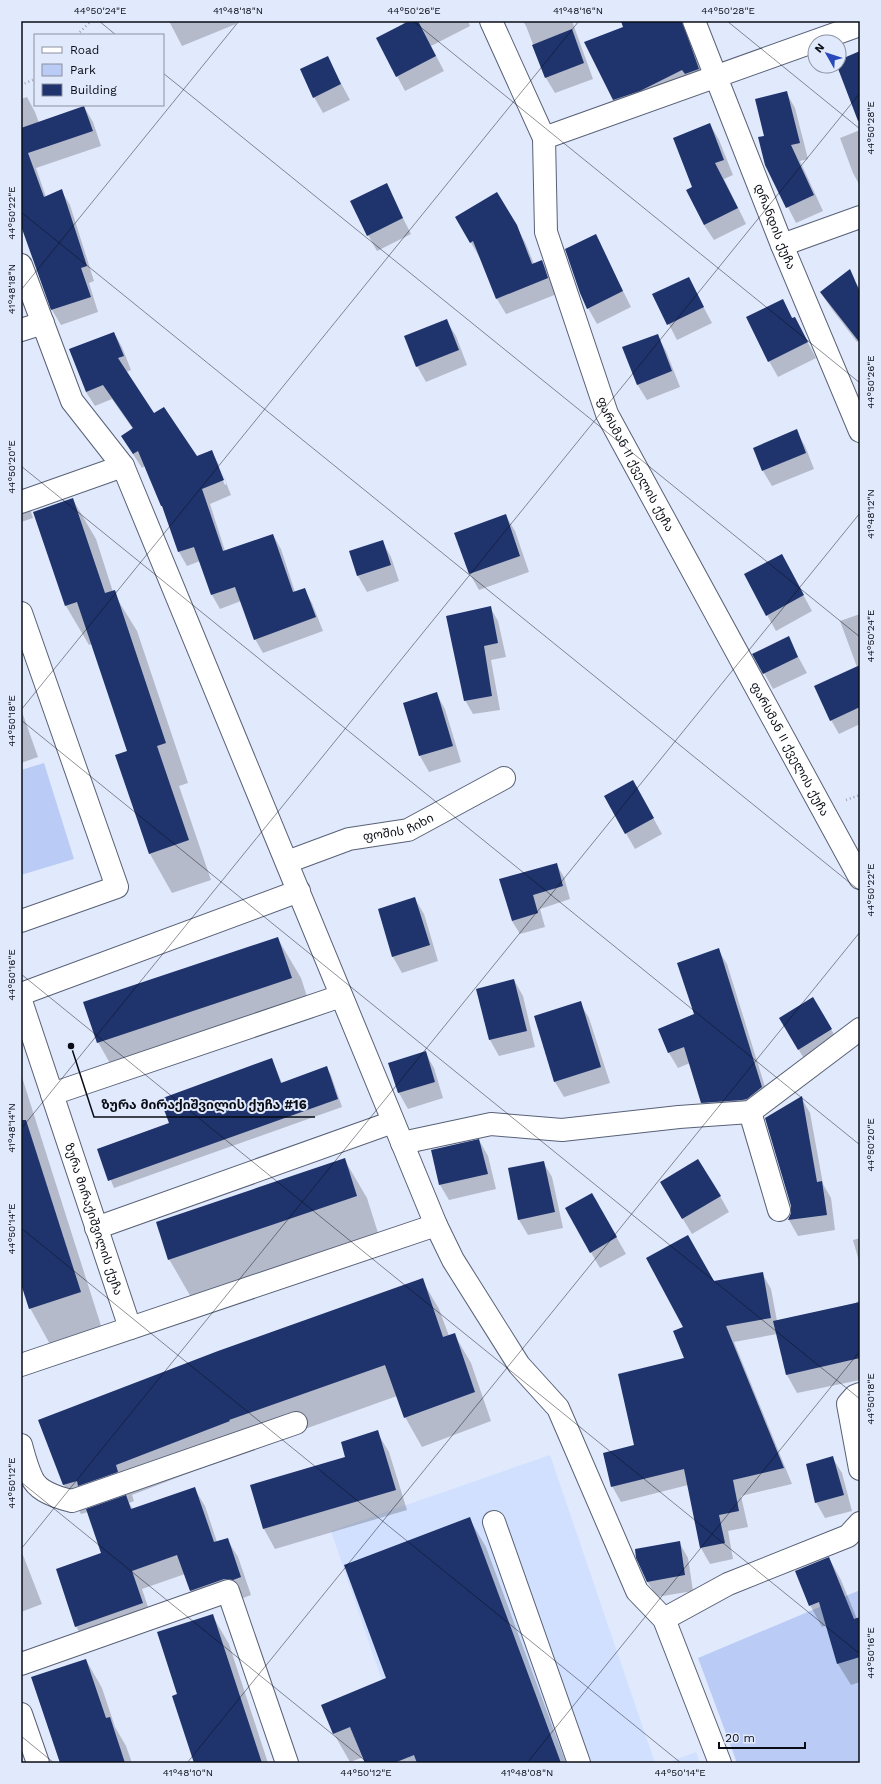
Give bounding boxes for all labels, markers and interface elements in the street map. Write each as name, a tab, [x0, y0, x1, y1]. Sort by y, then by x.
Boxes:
text: 44°50'24"E	[74, 5, 126, 16]
text: 41°48'18"N	[213, 5, 263, 16]
text: 44°50'26"E	[387, 5, 441, 16]
text: 41°48'16"N	[553, 5, 603, 16]
text: 44°50'28"E	[701, 5, 755, 16]
legend	[34, 34, 164, 106]
north arrow	[807, 34, 847, 74]
text: N	[812, 41, 827, 55]
text: Road	[70, 43, 99, 57]
text: Park	[70, 63, 96, 77]
text: Building	[70, 83, 117, 97]
text: 44°50'28"E	[865, 101, 876, 155]
street label: დრანდის ქუჩა	[751, 182, 798, 272]
text: 44°50'22"E	[6, 186, 17, 240]
text: 41°48'18"N	[6, 264, 17, 314]
text: 44°50'26"E	[865, 355, 876, 409]
street label: ფარსმან II ქველის ქუჩა	[595, 395, 677, 534]
text: 44°50'20"E	[6, 440, 17, 494]
text: 41°48'12"N	[865, 489, 876, 539]
text: 44°50'24"E	[865, 610, 876, 662]
street label: ფარსმან II ქველის ქუჩა	[748, 680, 832, 818]
text: 44°50'18"E	[6, 695, 17, 747]
street label: ფოშის ჩიხი	[362, 810, 436, 844]
text: 44°50'22"E	[865, 863, 876, 917]
text: 44°50'16"E	[6, 949, 17, 1001]
callout: ზურა მირაქიშვილის ქუჩა #16	[94, 1092, 315, 1117]
text: ზურა მირაქიშვილის ქუჩა #16	[101, 1097, 307, 1113]
text: 41°48'14"N	[6, 1103, 17, 1153]
text: 44°50'20"E	[865, 1118, 876, 1172]
street label: ზურა მირაქიშვილის ქუჩა	[62, 1142, 126, 1297]
text: 44°50'14"E	[6, 1203, 17, 1255]
text: 44°50'18"E	[865, 1373, 876, 1425]
text: 44°50'12"E	[6, 1457, 17, 1509]
text: 44°50'16"E	[865, 1627, 876, 1679]
scale bar	[719, 1724, 805, 1750]
text: 20 m	[725, 1731, 755, 1745]
text: 41°48'10"N	[163, 1767, 213, 1778]
text: 44°50'12"E	[340, 1767, 392, 1778]
text: 41°48'08"N	[501, 1767, 553, 1778]
text: 44°50'14"E	[654, 1767, 706, 1778]

